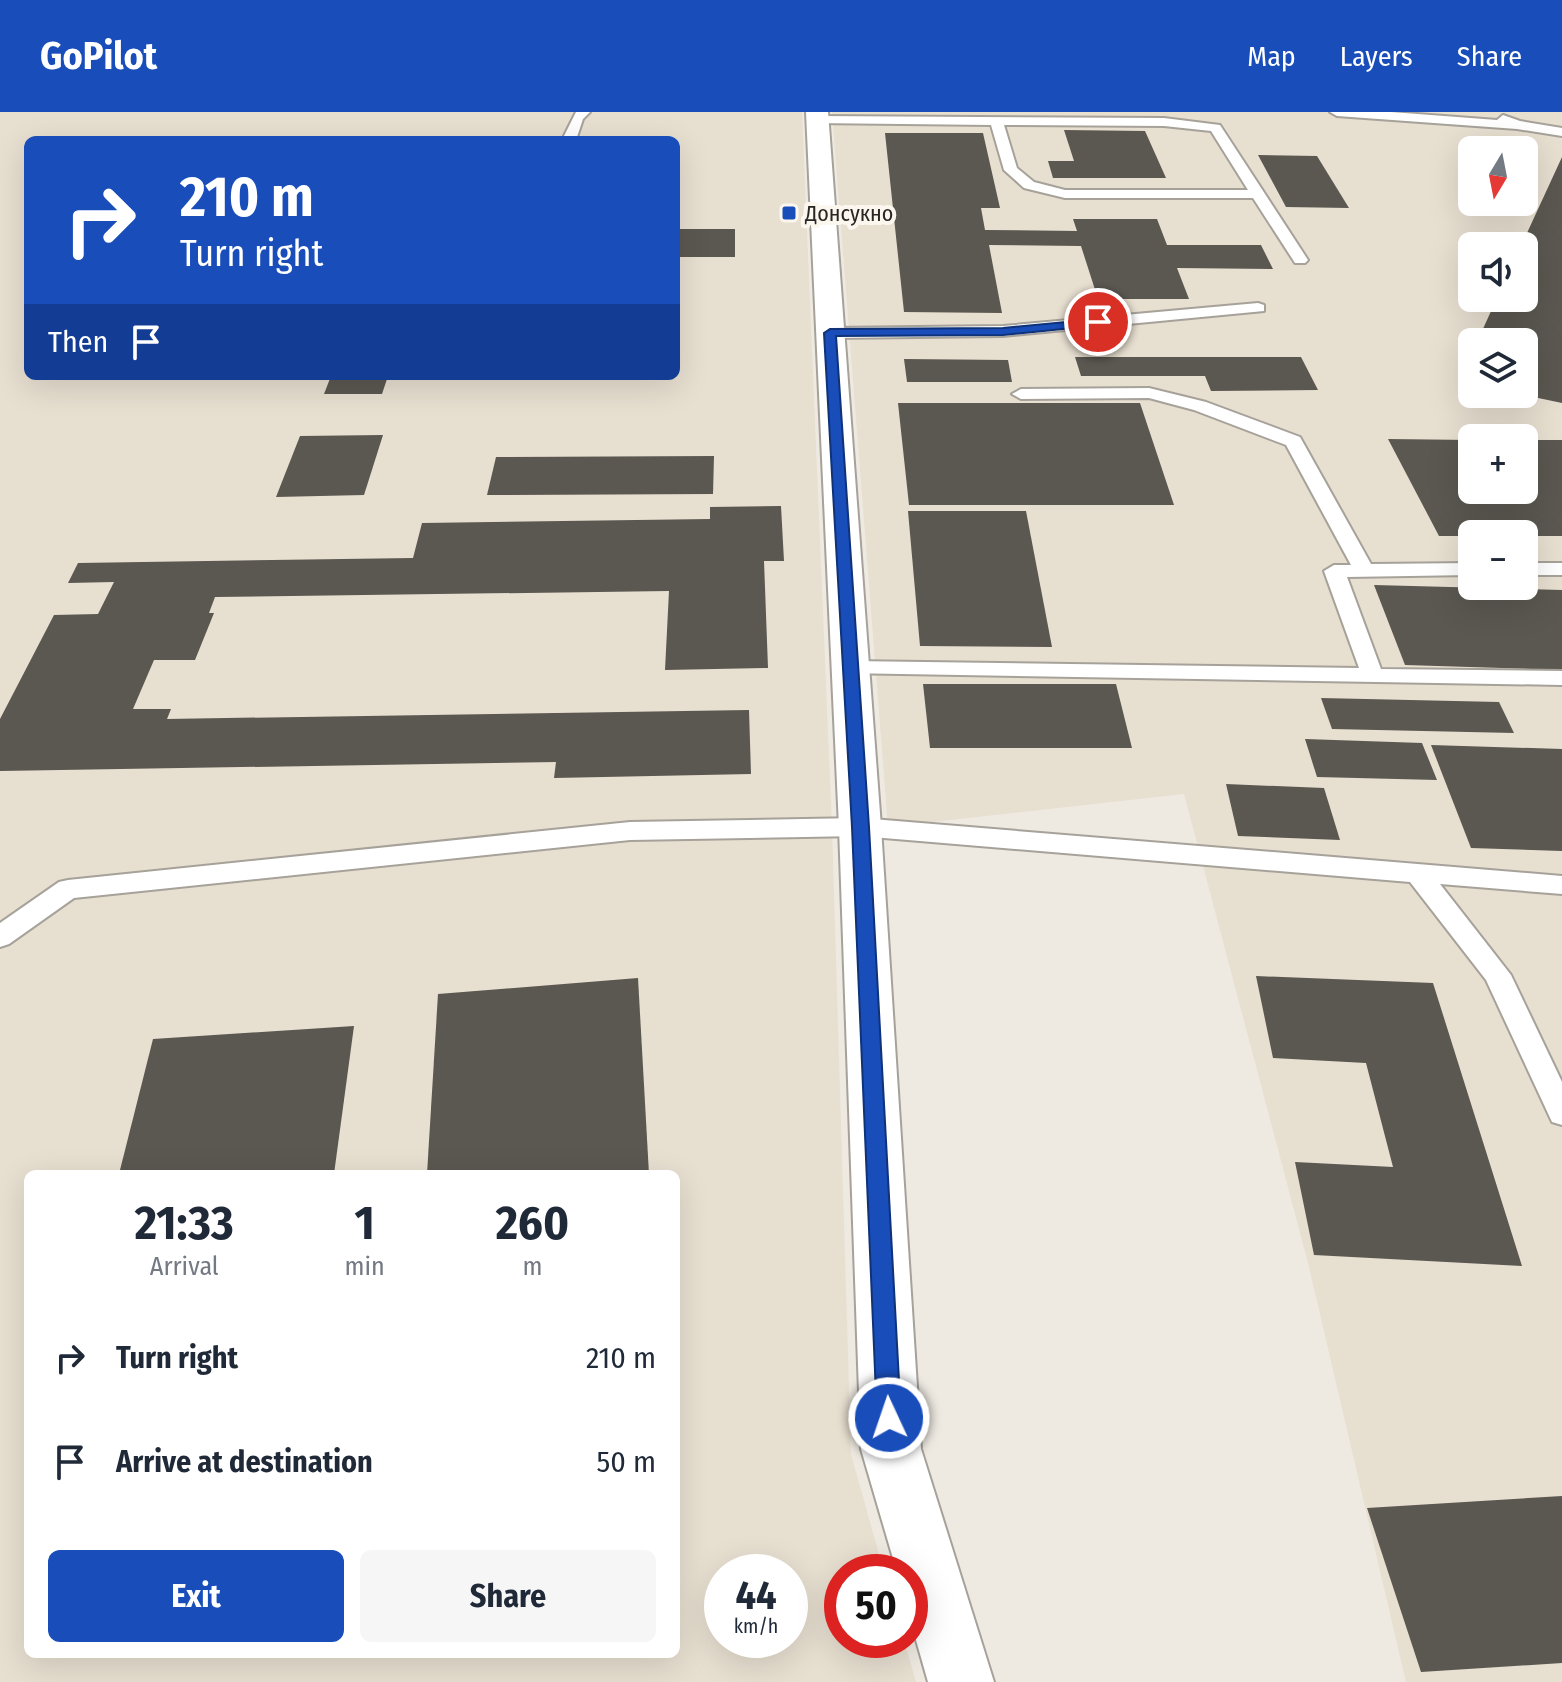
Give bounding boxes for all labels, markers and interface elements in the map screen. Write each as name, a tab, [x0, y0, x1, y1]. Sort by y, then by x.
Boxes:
text: GoPilot	[40, 33, 157, 79]
text: Map	[1247, 40, 1296, 73]
text: Layers	[1340, 40, 1413, 73]
text: Share	[1457, 40, 1522, 73]
north arrow	[1458, 136, 1538, 216]
map controls	[1458, 136, 1538, 600]
text: 210 m	[180, 164, 314, 231]
icon: right	[48, 168, 152, 272]
place label: Донсукно	[804, 200, 893, 227]
marker: Донсукно	[780, 204, 798, 222]
text: Turn right	[180, 232, 323, 276]
button: sound	[1458, 232, 1538, 312]
pin	[1064, 288, 1132, 356]
icon: arrive	[1076, 300, 1120, 344]
icon: arrive	[124, 320, 168, 364]
text: Then	[48, 324, 108, 360]
button: layers	[1458, 328, 1538, 408]
button: +	[1458, 424, 1538, 504]
button: −	[1458, 520, 1538, 600]
text: 21:33	[135, 1194, 234, 1252]
text: 1	[355, 1194, 375, 1252]
text: 260	[496, 1194, 569, 1252]
text: Arrival	[150, 1251, 219, 1282]
text: min	[345, 1251, 385, 1282]
text: m	[522, 1251, 542, 1282]
icon: right	[48, 1336, 92, 1380]
text: Turn right	[116, 1340, 238, 1376]
text: 210 m	[586, 1340, 656, 1376]
position arrow	[847, 1376, 931, 1460]
icon: arrive	[48, 1440, 92, 1484]
text: Arrive at destination	[116, 1444, 373, 1480]
text: 50 m	[596, 1444, 656, 1480]
button: Exit	[48, 1550, 344, 1642]
button: Share	[360, 1550, 656, 1642]
speed limit sign: 50	[824, 1554, 928, 1658]
text: 44	[735, 1572, 777, 1620]
text: km/h	[734, 1614, 778, 1638]

